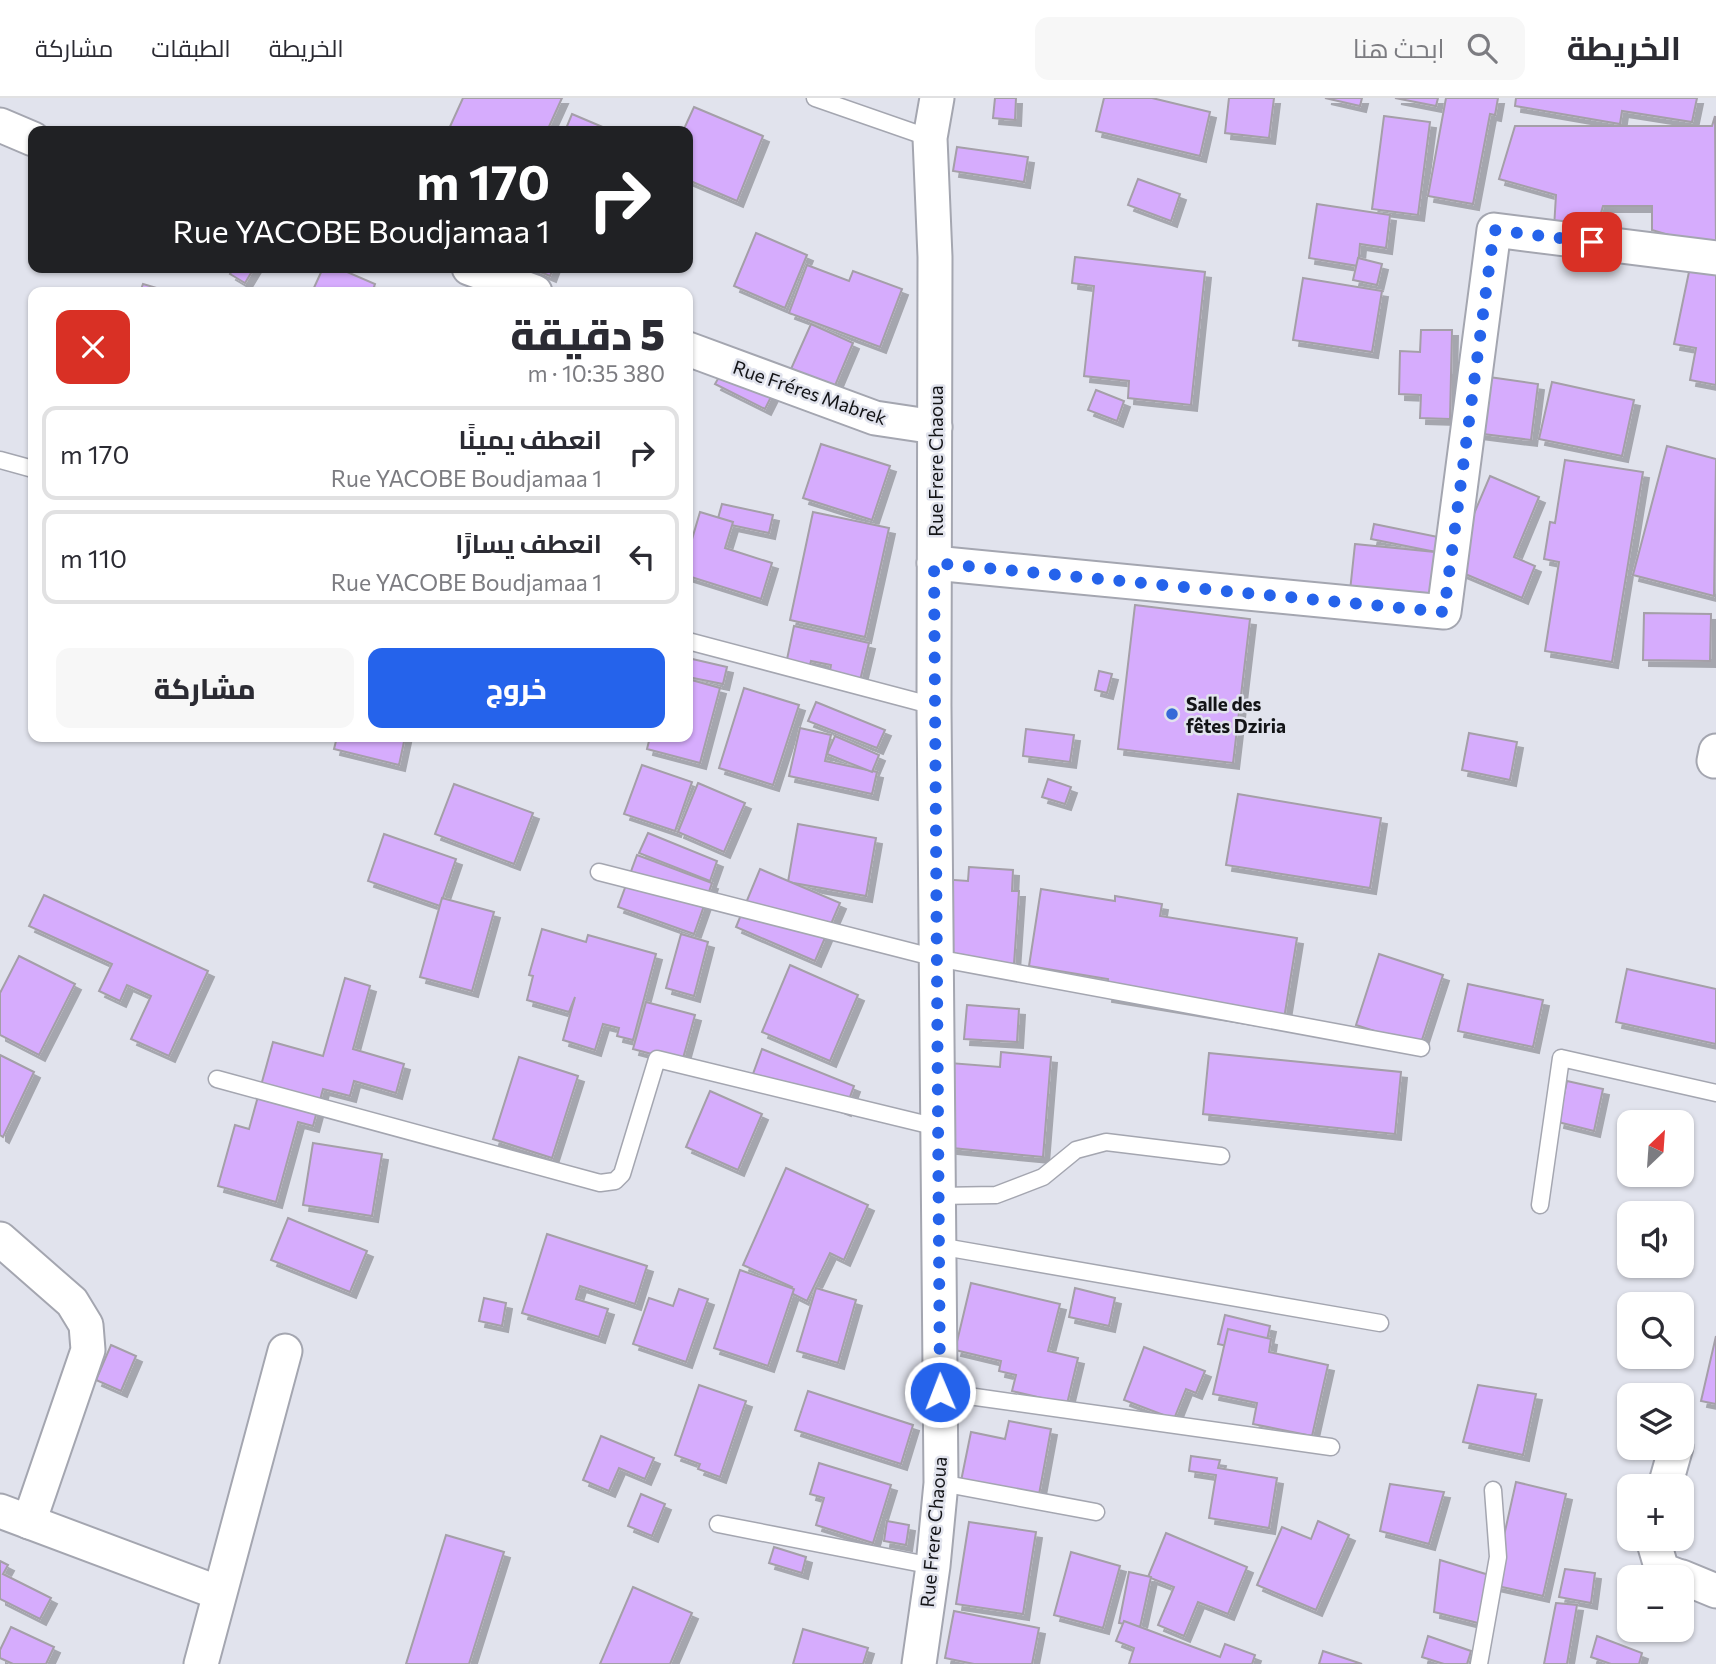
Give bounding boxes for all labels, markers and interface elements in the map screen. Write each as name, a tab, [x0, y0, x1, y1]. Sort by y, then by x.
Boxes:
search box	[1035, 17, 1525, 80]
text: الخريطة	[1567, 26, 1681, 67]
icon: search	[1463, 29, 1501, 67]
text: ابحث هنا	[1353, 32, 1445, 63]
text: مشاركة	[35, 33, 113, 62]
text: الطبقات	[151, 33, 231, 62]
text: الخريطة	[269, 33, 344, 62]
text: 170 m	[417, 150, 550, 210]
icon: right	[574, 154, 665, 245]
text: 1 Rue YACOBE Boudjamaa	[173, 210, 550, 250]
pin	[1562, 212, 1622, 272]
icon: arrive	[1573, 223, 1611, 261]
text: 5 دقيقة	[510, 307, 665, 359]
button: close	[56, 310, 130, 384]
street label: Rue Fréres Mabrek	[730, 355, 890, 429]
text: 380 m · 10:35	[528, 359, 665, 387]
street label: Rue Frere Chaoua	[924, 385, 947, 537]
text: انعطف يمينًا	[458, 423, 602, 454]
icon: right	[623, 434, 661, 472]
text: 170 m	[60, 438, 129, 469]
text: 1 Rue YACOBE Boudjamaa	[331, 464, 602, 492]
text: انعطف يسارًا	[455, 527, 602, 558]
icon: left	[623, 538, 661, 576]
text: 110 m	[60, 542, 127, 573]
text: 1 Rue YACOBE Boudjamaa	[331, 568, 602, 596]
button: مشاركة	[56, 648, 354, 728]
button: خروج	[368, 648, 665, 728]
place label: Salle des fêtes Dziria	[1186, 692, 1286, 737]
marker: Salle des fêtes Dziria	[1164, 706, 1180, 722]
north arrow	[1617, 1110, 1694, 1186]
map controls	[1617, 1110, 1694, 1642]
button: sound	[1617, 1201, 1694, 1278]
button: search	[1617, 1292, 1694, 1369]
position arrow	[903, 1355, 977, 1429]
button: layers	[1617, 1383, 1694, 1460]
street label: Rue Frere Chaoua	[915, 1456, 951, 1608]
button: +	[1617, 1474, 1694, 1551]
button: −	[1617, 1565, 1694, 1642]

